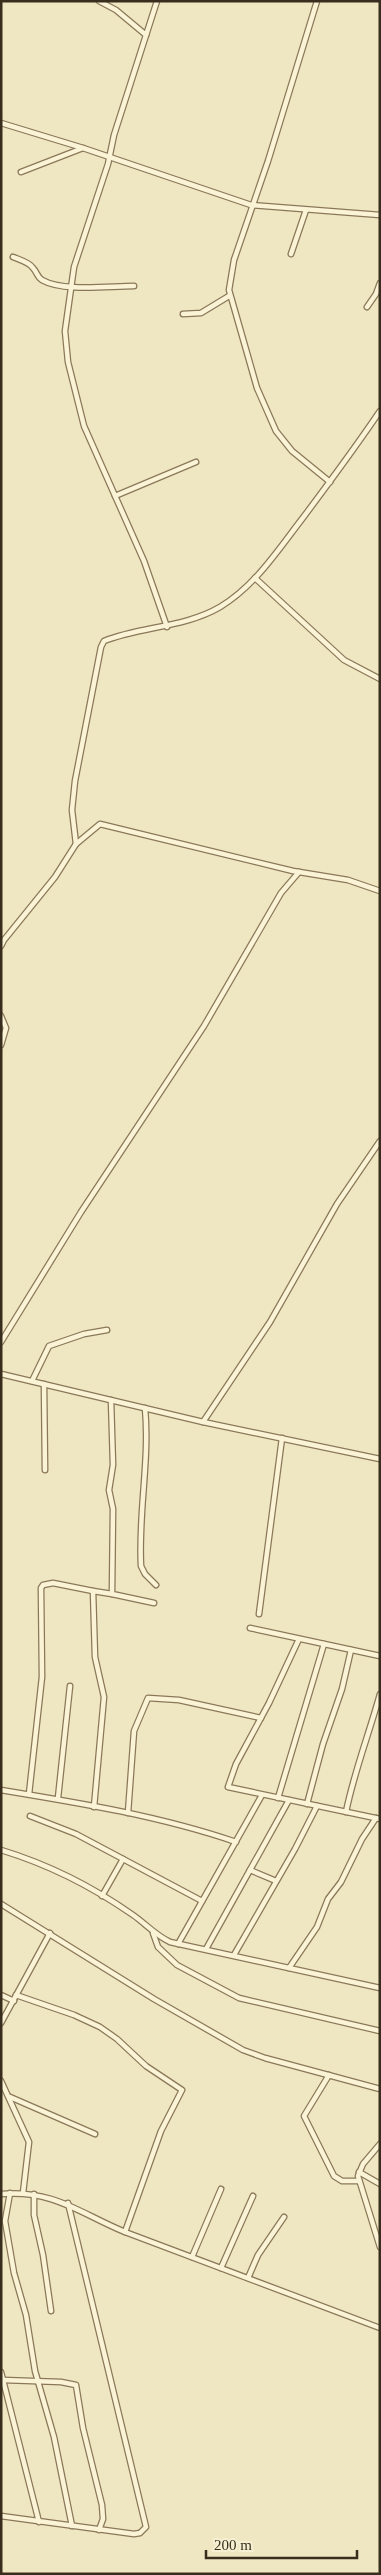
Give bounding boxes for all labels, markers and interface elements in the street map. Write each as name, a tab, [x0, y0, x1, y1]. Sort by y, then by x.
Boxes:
scale bar	[206, 2528, 357, 2560]
text: 200 m	[214, 2537, 252, 2553]

